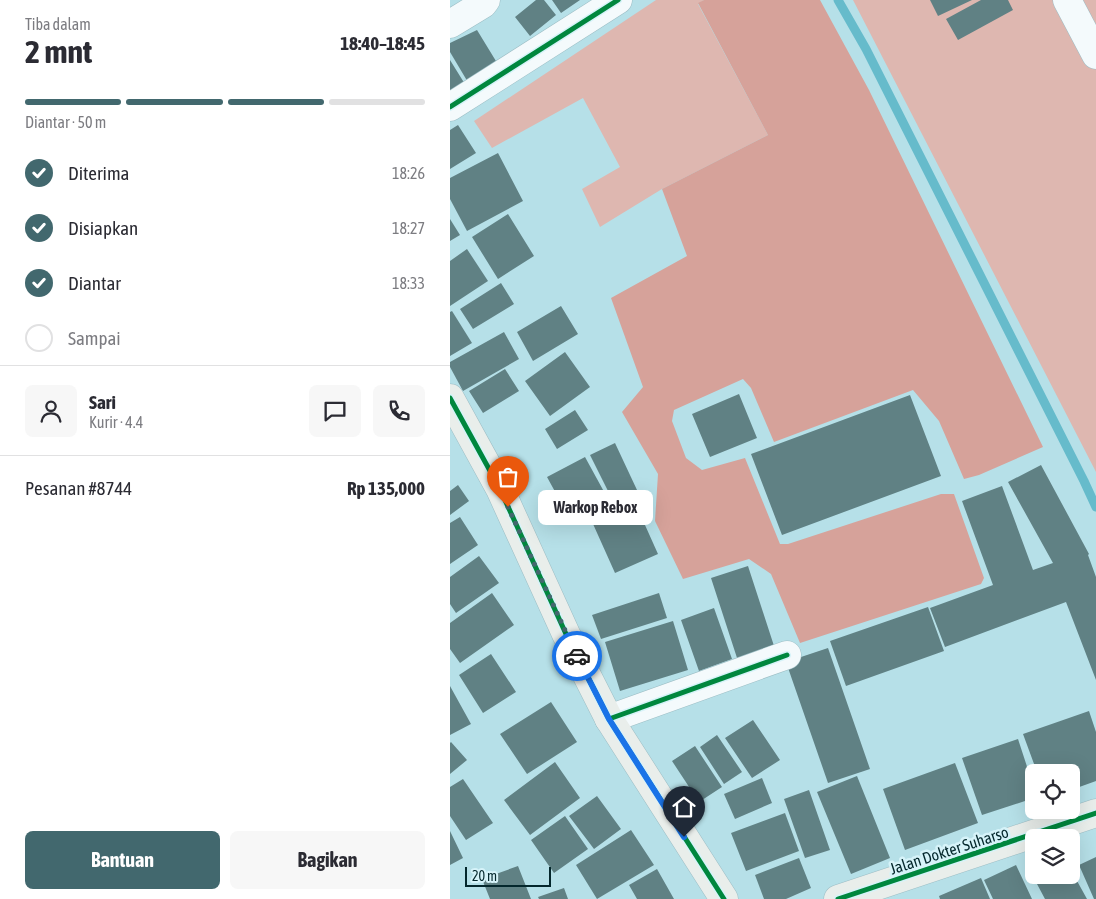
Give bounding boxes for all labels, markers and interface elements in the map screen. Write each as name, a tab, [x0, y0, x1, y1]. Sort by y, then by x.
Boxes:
text: Tiba dalam	[25, 15, 91, 33]
text: 18:40–18:45	[340, 32, 425, 54]
text: 2 mnt	[25, 33, 92, 70]
text: Diantar · 50 m	[25, 113, 106, 131]
icon: check	[25, 159, 53, 187]
text: Diterima	[68, 162, 129, 184]
text: 18:26	[392, 164, 425, 182]
icon: check	[25, 214, 53, 242]
text: Disiapkan	[68, 217, 138, 239]
text: 18:27	[392, 219, 425, 237]
icon: check	[25, 269, 53, 297]
text: Diantar	[68, 272, 121, 294]
text: 18:33	[392, 274, 425, 292]
text: Sampai	[68, 327, 121, 349]
button: person	[25, 385, 77, 437]
button: chat	[309, 385, 361, 437]
button: phone	[373, 385, 425, 437]
text: Sari	[89, 391, 116, 413]
text: Kurir · 4.4	[89, 413, 143, 431]
pin	[487, 456, 529, 507]
icon: bag	[494, 463, 522, 491]
text: Pesanan #8744	[25, 477, 132, 499]
text: Rp 135,000	[347, 477, 425, 499]
callout: Warkop Rebox	[538, 490, 653, 524]
text: Warkop Rebox	[554, 498, 637, 516]
courier	[552, 631, 602, 681]
icon: car	[563, 642, 591, 670]
map controls	[1025, 764, 1080, 884]
button: locate	[1025, 764, 1080, 819]
pin	[663, 786, 705, 837]
icon: home	[670, 793, 698, 821]
street label: Jalan Dokter Suharso	[887, 822, 1011, 878]
button: layers	[1025, 829, 1080, 884]
button: Bantuan	[25, 831, 220, 889]
button: Bagikan	[230, 831, 425, 889]
scale bar	[465, 864, 551, 887]
text: 20 m	[472, 868, 497, 884]

